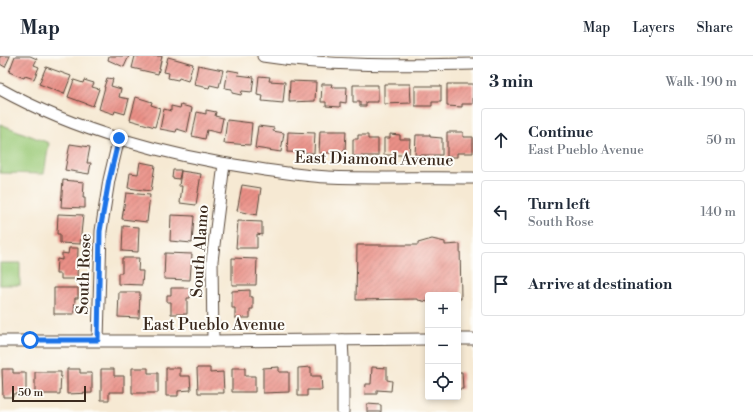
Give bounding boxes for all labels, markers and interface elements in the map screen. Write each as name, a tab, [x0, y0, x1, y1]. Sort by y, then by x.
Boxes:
text: Map	[20, 16, 60, 40]
text: Map	[583, 19, 610, 37]
text: Layers	[632, 19, 675, 37]
text: Share	[697, 19, 733, 37]
text: 3 min	[489, 71, 533, 93]
text: Walk · 190 m	[666, 74, 737, 90]
text: Continue	[528, 123, 593, 142]
route end	[110, 129, 128, 147]
icon: ahead	[490, 129, 512, 151]
text: 50 m	[706, 132, 736, 148]
text: East Pueblo Avenue	[528, 142, 644, 158]
street label: East Diamond Avenue	[294, 148, 454, 170]
text: Turn left	[528, 195, 590, 214]
icon: left	[490, 201, 512, 223]
street label: South Alamo	[187, 204, 213, 298]
text: 140 m	[700, 204, 736, 220]
text: South Rose	[528, 214, 594, 230]
street label: South Rose	[73, 233, 95, 315]
icon: arrive	[490, 273, 512, 295]
text: Arrive at destination	[528, 275, 672, 294]
map controls	[425, 292, 461, 400]
button: +	[425, 292, 461, 328]
street label: East Pueblo Avenue	[143, 315, 285, 335]
button: −	[425, 328, 461, 364]
route start	[21, 331, 39, 349]
button: locate	[425, 364, 461, 400]
scale bar	[12, 384, 86, 403]
text: 50 m	[18, 386, 43, 400]

